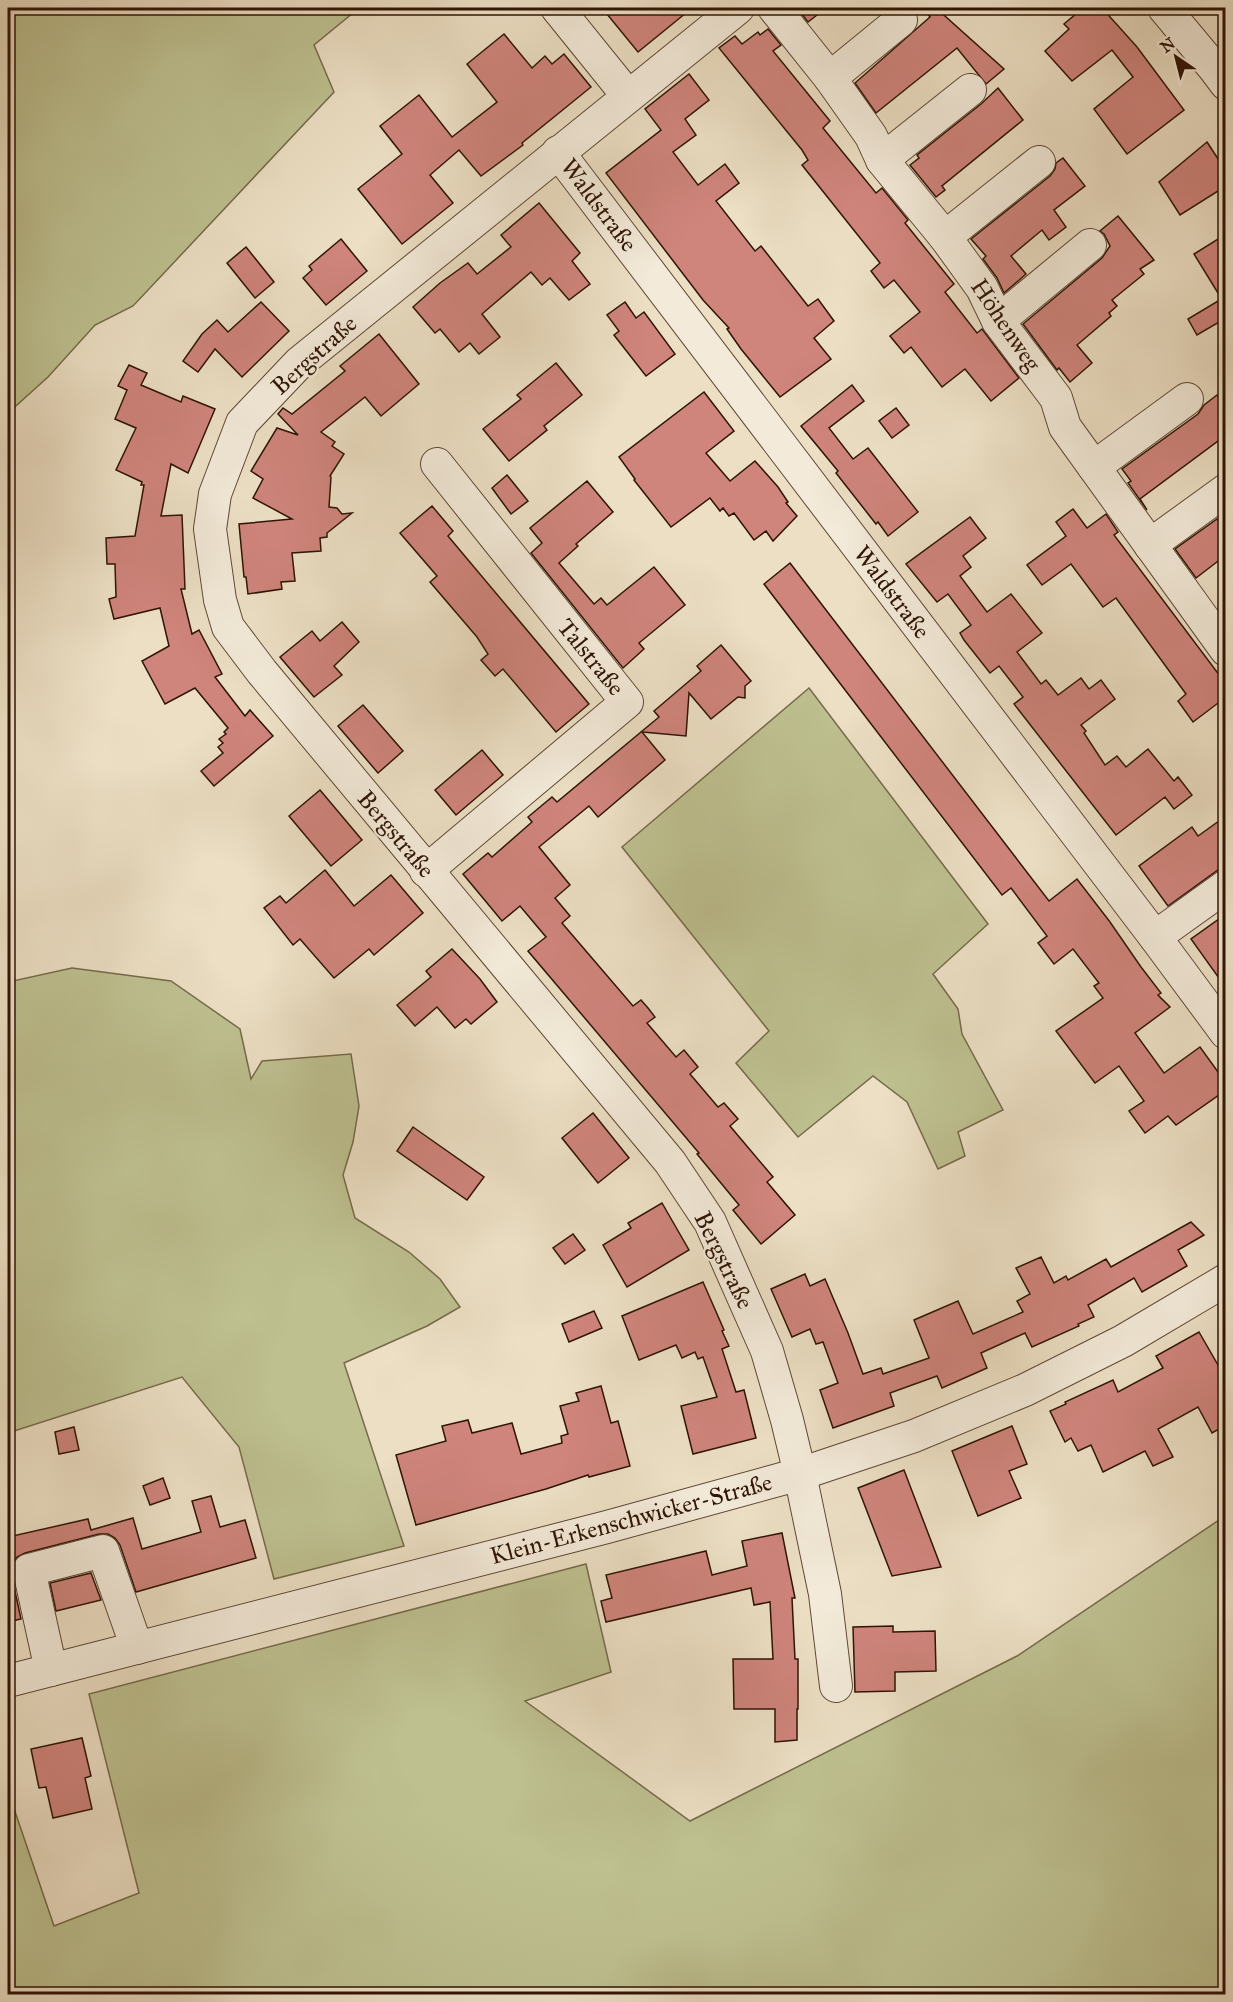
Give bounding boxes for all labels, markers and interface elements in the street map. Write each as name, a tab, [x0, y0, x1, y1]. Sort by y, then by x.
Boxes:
north arrow	[1146, 27, 1206, 87]
text: N	[1157, 33, 1179, 57]
street label: Waldstraße	[554, 152, 644, 258]
street label: Höhenweg	[964, 273, 1048, 378]
street label: Bergstraße	[265, 309, 363, 401]
street label: Waldstraße	[847, 539, 937, 645]
street label: Talstraße	[551, 612, 631, 702]
street label: Bergstraße	[351, 784, 441, 884]
street label: Bergstraße	[688, 1206, 760, 1314]
street label: Klein-Erkenschwicker-Straße	[487, 1467, 775, 1571]

